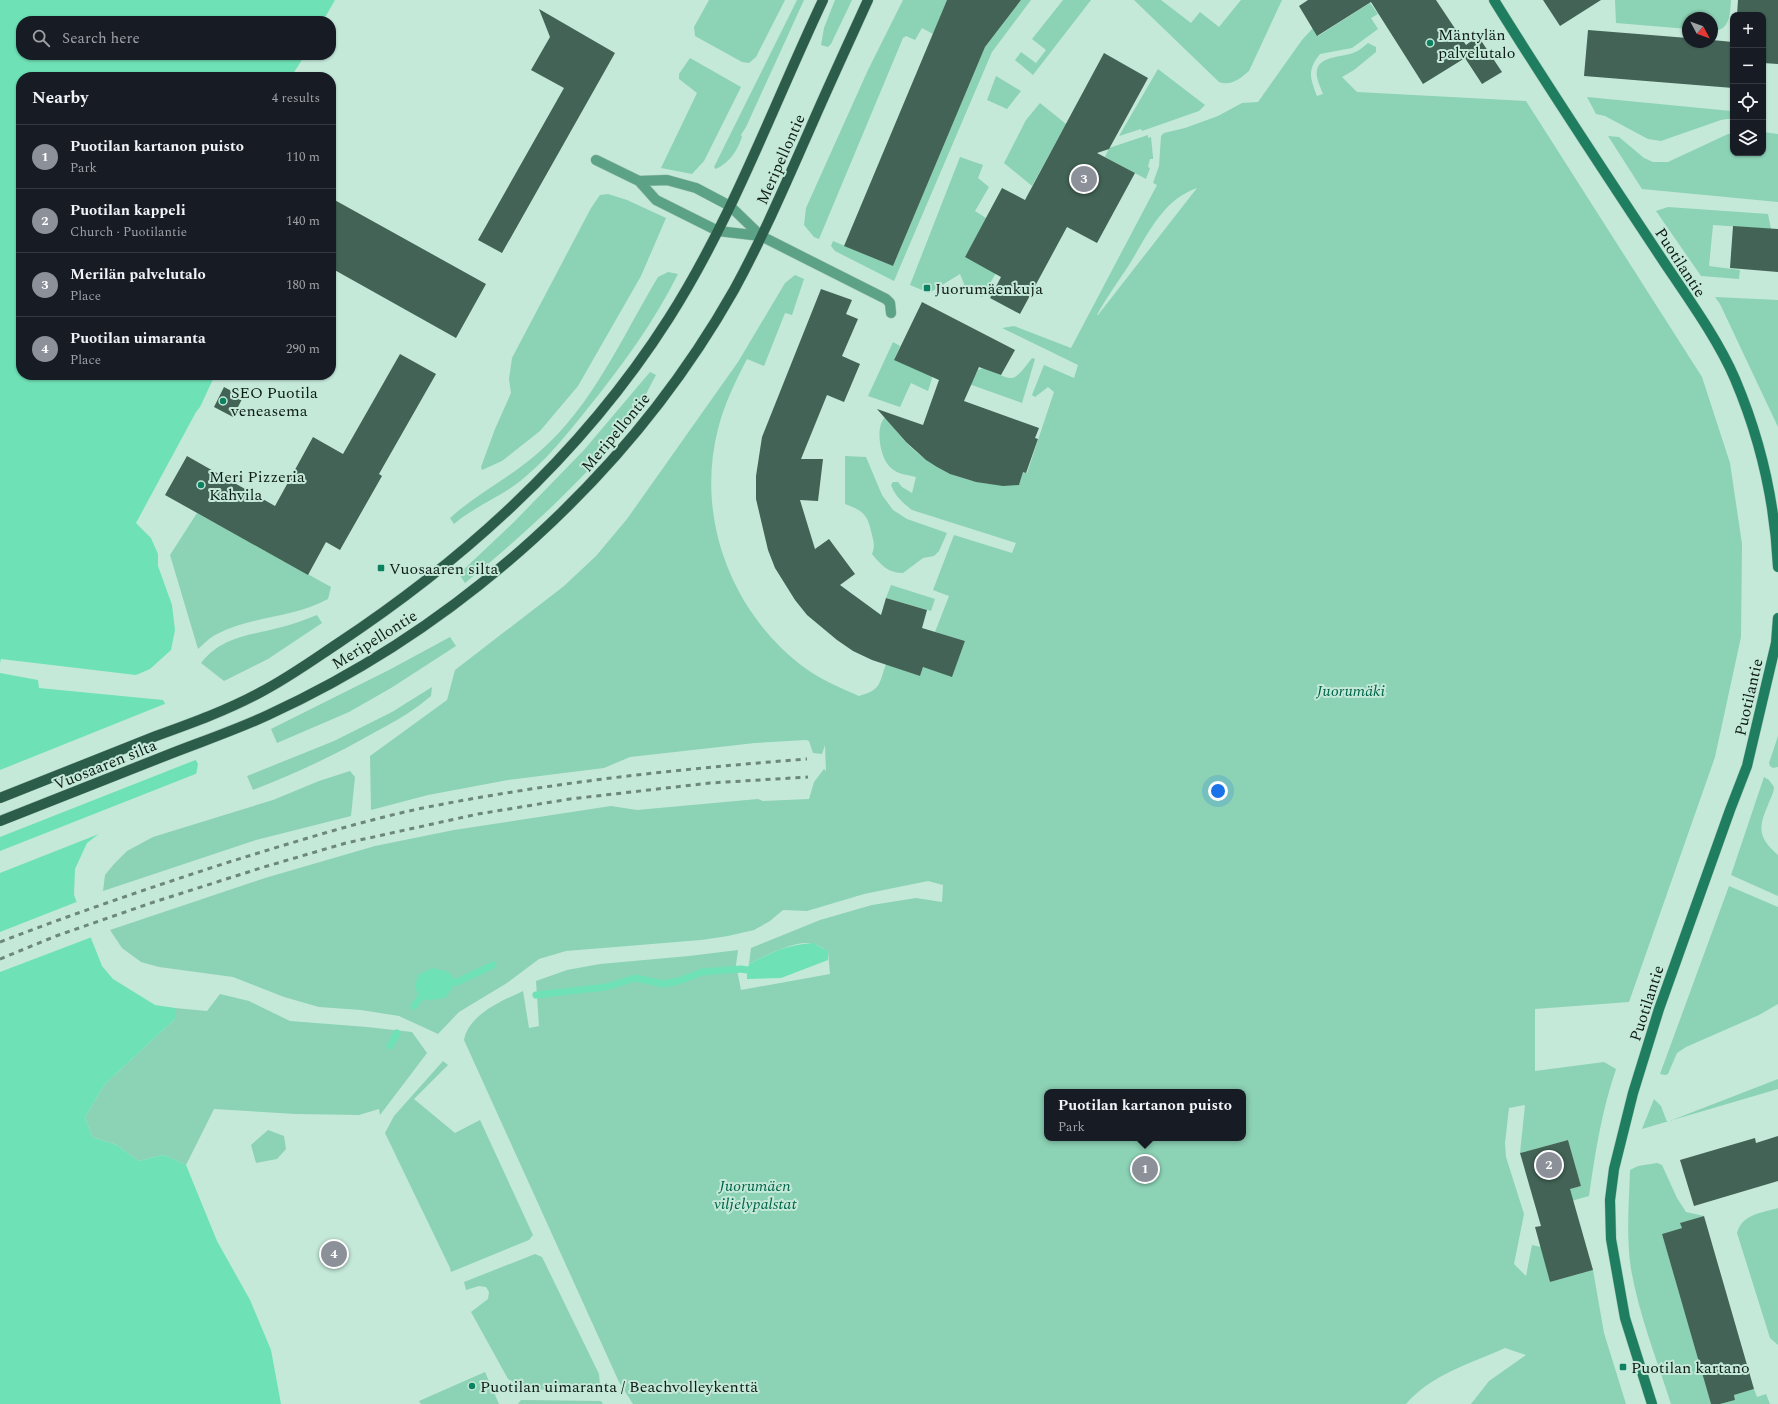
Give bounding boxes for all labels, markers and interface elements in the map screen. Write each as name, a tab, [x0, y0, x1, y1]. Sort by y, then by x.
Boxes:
north arrow	[1682, 12, 1718, 48]
map controls	[1730, 12, 1766, 156]
button: +	[1730, 12, 1766, 48]
search box	[16, 16, 336, 60]
place label: Mäntylän palvelutalo	[1438, 23, 1515, 65]
icon: search	[30, 27, 52, 49]
text: Search here	[62, 27, 140, 50]
marker: Mäntylän palvelutalo	[1425, 38, 1435, 48]
button: −	[1730, 48, 1766, 84]
button: locate	[1730, 84, 1766, 120]
text: Nearby	[32, 85, 88, 111]
text: 4 results	[272, 88, 320, 108]
street label: Meripellontie	[750, 110, 812, 209]
button: layers	[1730, 120, 1766, 156]
text: Puotilan kartanon puisto	[70, 135, 244, 158]
text: 1	[41, 147, 49, 167]
text: 110 m	[286, 147, 320, 167]
text: Park	[70, 158, 97, 178]
pin: 3	[1071, 164, 1097, 194]
text: Puotilan kappeli	[70, 199, 186, 222]
text: 2	[41, 211, 49, 231]
text: 140 m	[286, 211, 320, 231]
text: Church · Puotilantie	[70, 222, 187, 242]
street label: Puotilantie	[1649, 223, 1712, 302]
text: Merilän palvelutalo	[70, 263, 206, 286]
text: 3	[41, 275, 49, 295]
text: 180 m	[286, 275, 320, 295]
place label: Juorumäenkuja	[935, 277, 1043, 301]
marker: Juorumäenkuja	[922, 283, 932, 293]
text: Place	[70, 286, 101, 306]
text: Puotilan uimaranta	[70, 327, 206, 350]
text: 4	[41, 339, 49, 359]
text: 290 m	[286, 339, 320, 359]
text: Place	[70, 350, 101, 370]
place label: SEO Puotila veneasema	[230, 381, 318, 423]
street label: Meripellontie	[575, 388, 656, 478]
marker: SEO Puotila veneasema	[218, 396, 228, 406]
place label: Meri Pizzeria Kahvila	[209, 465, 305, 507]
marker: Meri Pizzeria Kahvila	[196, 480, 206, 490]
place label: Vuosaaren silta	[389, 557, 498, 581]
marker: Vuosaaren silta	[376, 563, 386, 573]
street label: Meripellontie	[327, 604, 422, 676]
street label: Puotilantie	[1728, 656, 1770, 738]
park label: Juorumäki	[1316, 679, 1386, 703]
street label: Vuosaaren silta	[50, 733, 161, 797]
your location	[1208, 781, 1228, 801]
street label: Puotilantie	[1623, 962, 1671, 1044]
popup	[1044, 1089, 1246, 1141]
text: Puotilan kartanon puisto	[1058, 1094, 1232, 1117]
text: Park	[1058, 1117, 1085, 1137]
pin: 2	[1536, 1150, 1562, 1180]
pin: 1	[1132, 1154, 1158, 1184]
park label: Juorumäen viljelypalstat	[714, 1174, 797, 1216]
pin: 4	[321, 1239, 347, 1269]
place label: Puotilan kartano	[1631, 1356, 1750, 1380]
marker: Puotilan kartano	[1618, 1362, 1628, 1372]
place label: Puotilan uimaranta / Beachvolleykenttä	[480, 1375, 758, 1399]
marker: Puotilan uimaranta / Beachvolleykenttä	[467, 1381, 477, 1391]

